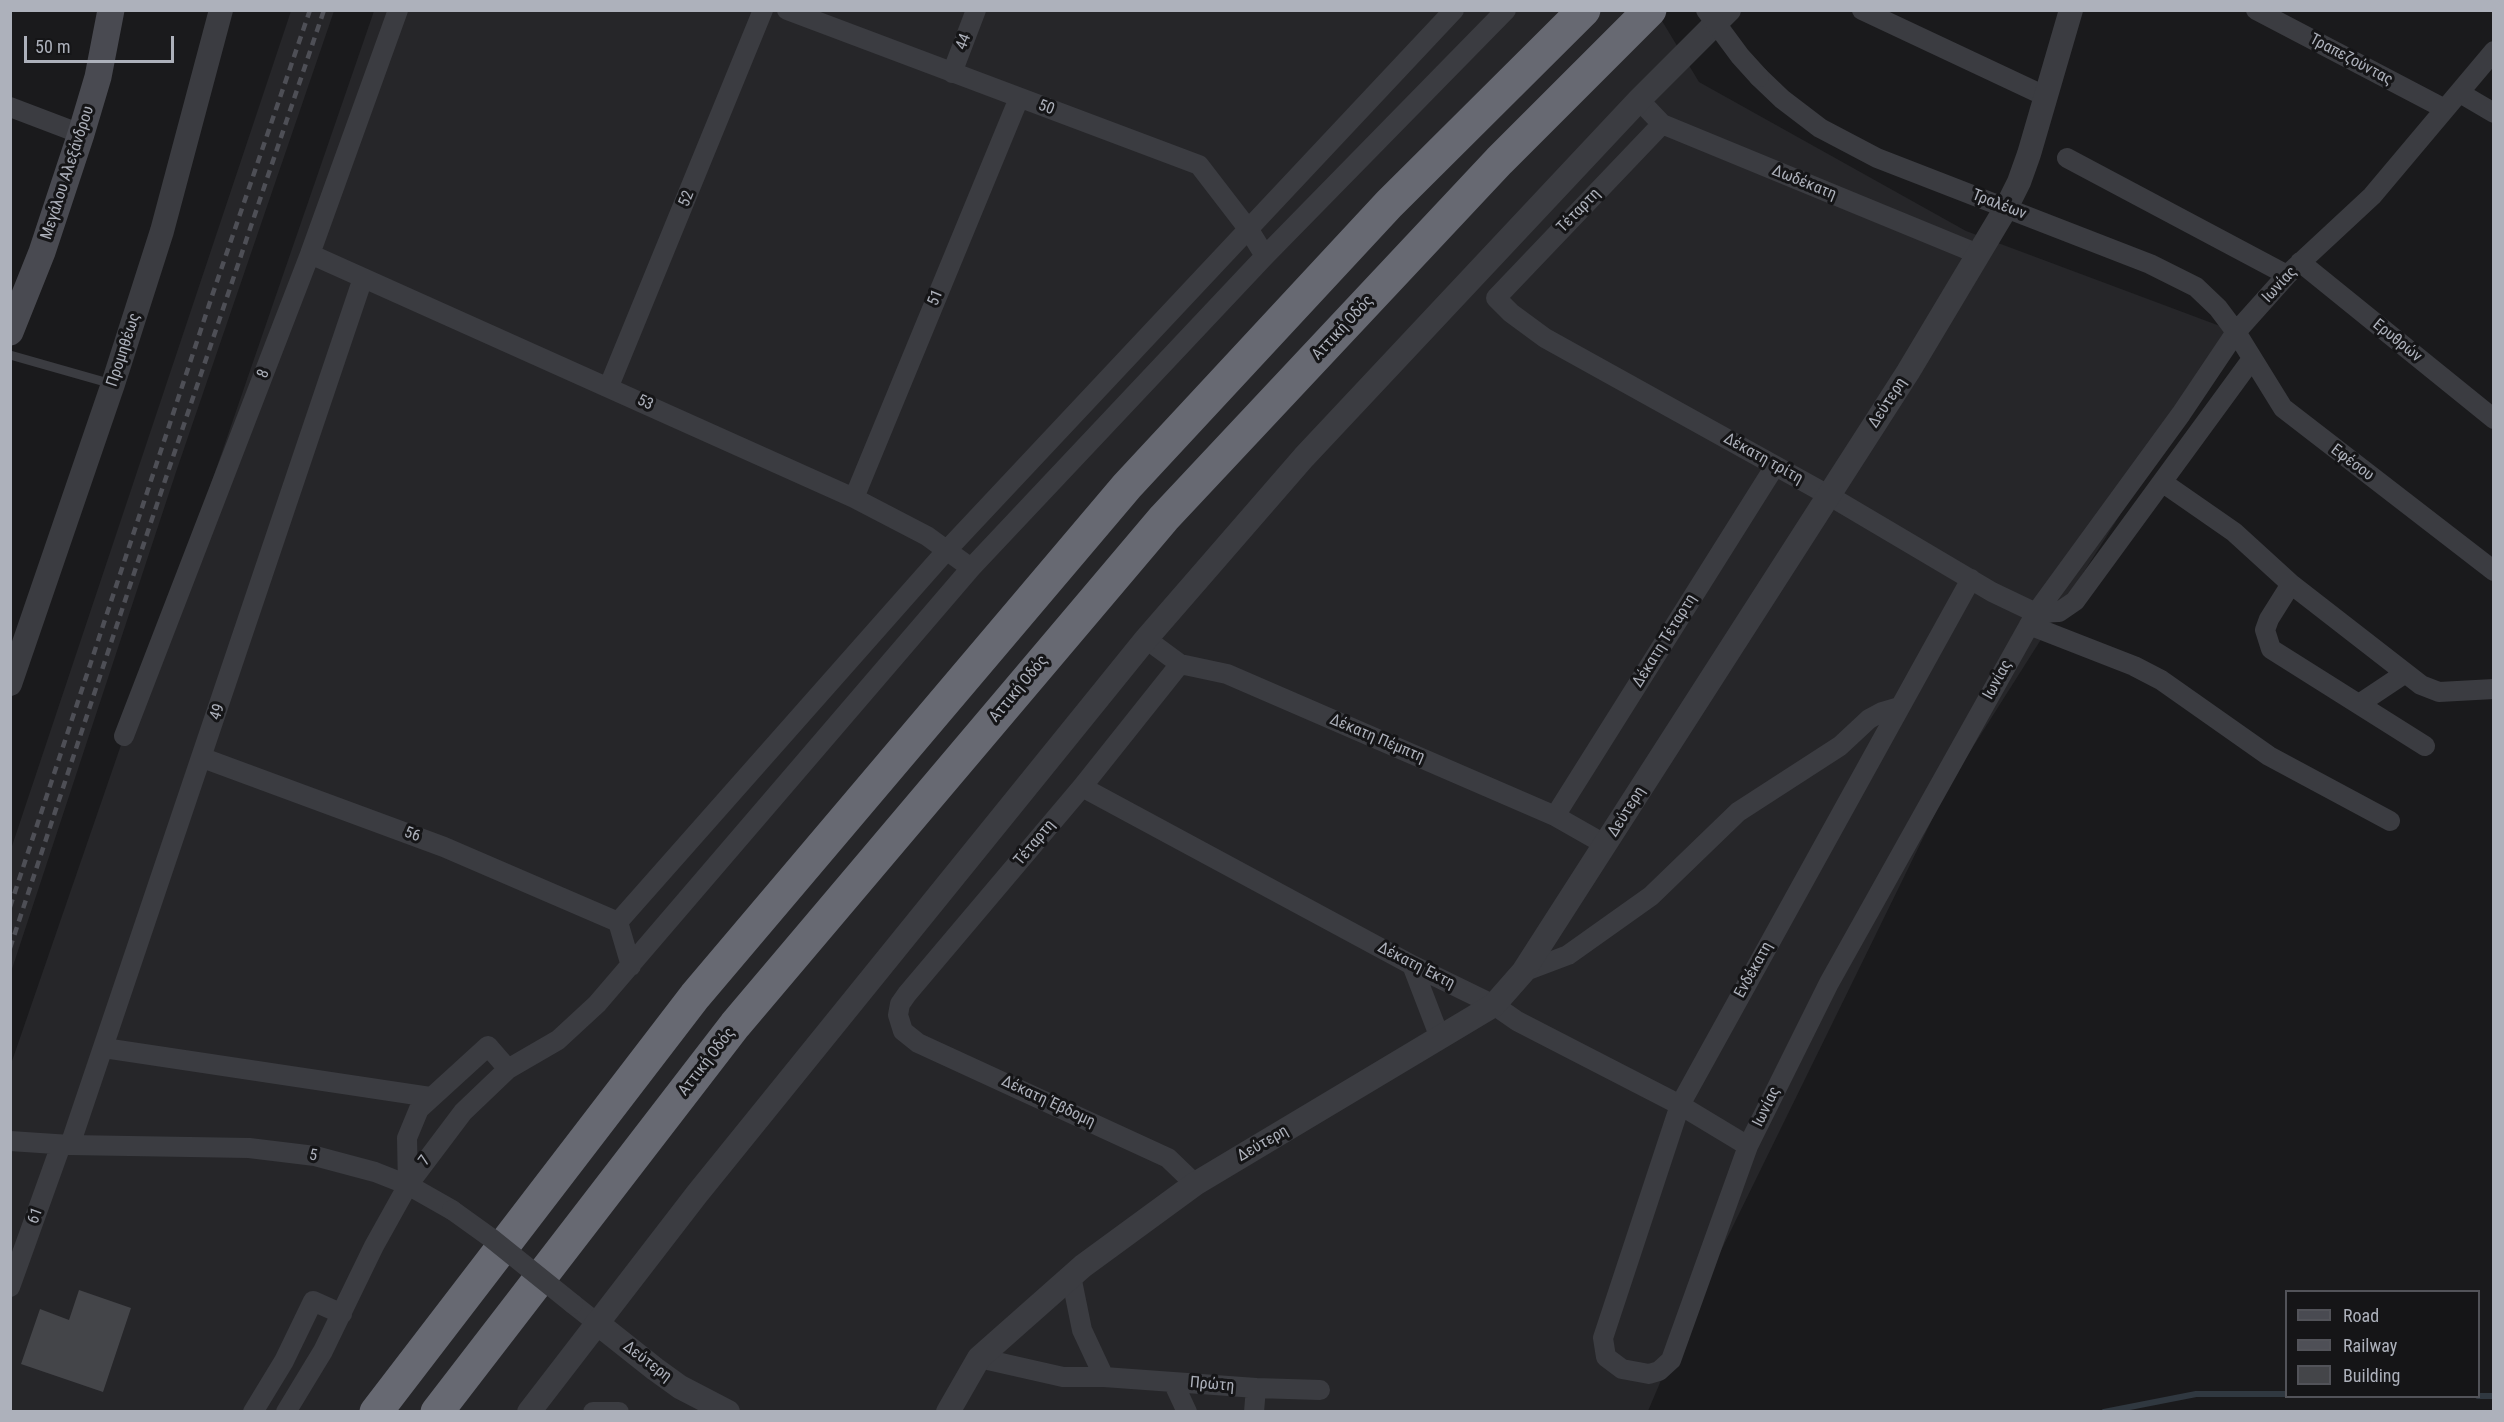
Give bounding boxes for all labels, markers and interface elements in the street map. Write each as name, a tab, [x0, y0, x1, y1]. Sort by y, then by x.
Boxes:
scale bar	[27, 24, 177, 62]
street label: Τραπεζούντας	[2306, 30, 2396, 90]
street label: 44	[952, 31, 976, 53]
text: 50 m	[35, 36, 70, 57]
street label: 50	[1035, 96, 1057, 120]
street label: Μεγάλου Αλεξάνδρου	[37, 104, 99, 242]
street label: Δωδέκατη	[1769, 161, 1839, 205]
street label: Τέταρτη	[1553, 185, 1605, 237]
street label: Τραλέων	[1969, 186, 2029, 224]
street label: 52	[675, 188, 699, 210]
street label: Ιωνίας	[2259, 263, 2301, 307]
street label: 51	[924, 287, 948, 309]
street label: Αττική Οδός	[1308, 292, 1378, 364]
street label: Προμηθέως	[103, 311, 145, 389]
street label: Ερυθρών	[2369, 315, 2425, 367]
street label: 8	[254, 367, 274, 381]
street label: Δεύτερη	[1865, 374, 1911, 432]
street label: 53	[634, 391, 656, 415]
street label: Δέκατη τρίτη	[1720, 429, 1806, 489]
street label: Εφέσου	[2327, 441, 2377, 485]
street label: Δέκατη Τέταρτη	[1629, 591, 1701, 691]
street label: Αττική Οδός	[986, 652, 1052, 726]
street label: Ιωνίας	[1979, 657, 2017, 703]
street label: 49	[206, 702, 230, 722]
street label: Δέκατη Πέμπτη	[1327, 710, 1427, 768]
street label: Δεύτερη	[1604, 783, 1650, 841]
street label: Τέταρτη	[1010, 816, 1060, 870]
street label: 56	[401, 823, 423, 847]
street label: Δέκατη Έκτη	[1374, 938, 1458, 994]
street label: Ενδέκατη	[1731, 939, 1777, 1001]
street label: Αττική Οδός	[674, 1024, 740, 1100]
street label: Δέκατη Έβδομη	[998, 1072, 1098, 1132]
street label: Ιωνίας	[1749, 1084, 1785, 1130]
street label: Δεύτερη	[1234, 1122, 1292, 1166]
street label: 5	[307, 1146, 319, 1166]
street label: 7	[415, 1152, 435, 1170]
street label: 61	[24, 1205, 48, 1227]
legend	[2285, 1290, 2480, 1398]
text: Road	[2343, 1305, 2379, 1326]
text: Railway	[2343, 1335, 2397, 1356]
street label: Δεύτερη	[619, 1337, 675, 1387]
text: Building	[2343, 1365, 2400, 1386]
street label: Πρώτη	[1189, 1373, 1235, 1397]

